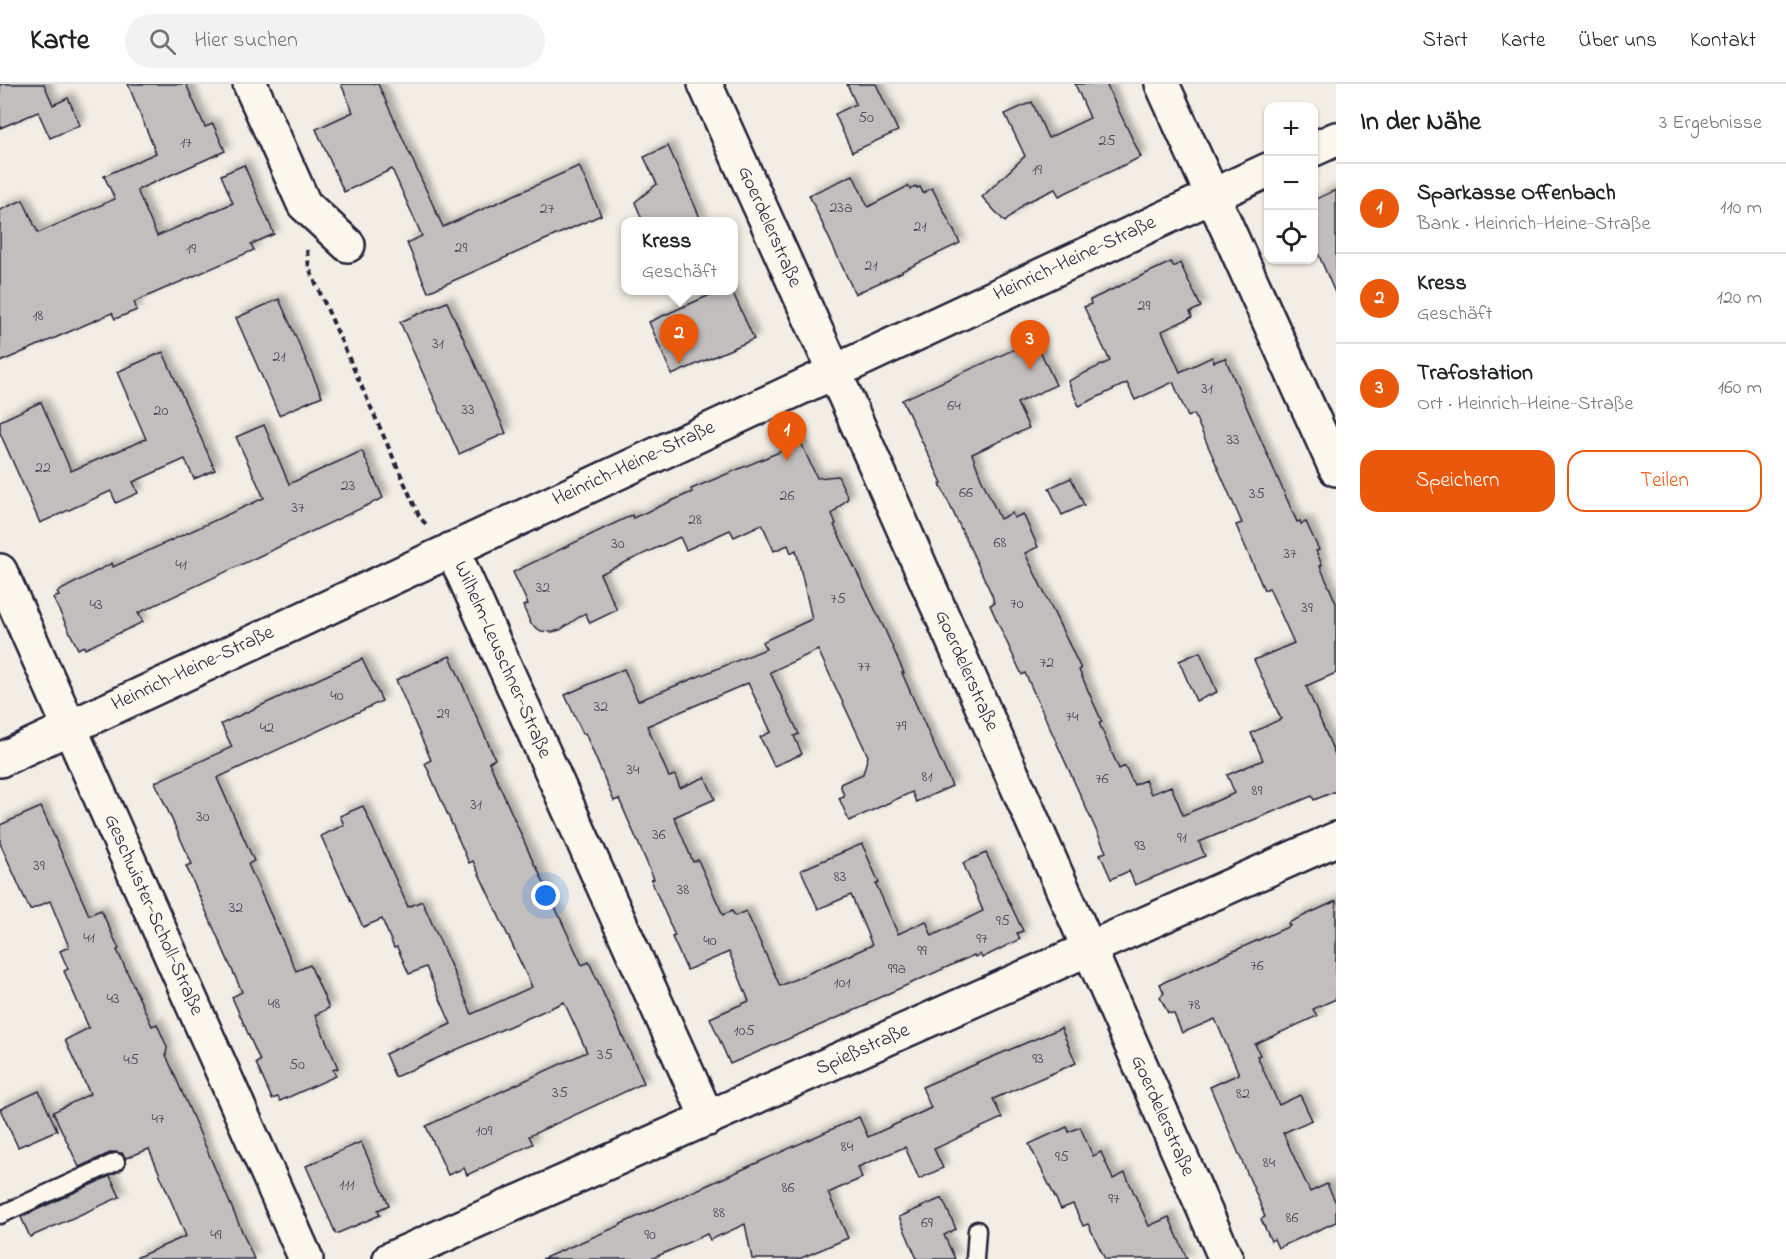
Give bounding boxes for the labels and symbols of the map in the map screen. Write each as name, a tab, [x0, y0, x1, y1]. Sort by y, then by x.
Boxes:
house number: 50	[858, 106, 874, 130]
house number: 25	[1098, 129, 1116, 153]
house number: 17	[180, 131, 192, 155]
house number: 19	[1032, 158, 1042, 182]
street label: Goerdelerstraße	[729, 162, 809, 292]
house number: 23a	[829, 196, 853, 220]
house number: 27	[540, 197, 555, 221]
street label: Heinrich-Heine-Straße	[989, 209, 1161, 309]
house number: 21	[913, 215, 927, 239]
house number: 29	[455, 236, 468, 260]
house number: 19	[186, 237, 196, 261]
house number: 21	[864, 254, 878, 278]
house number: 29	[1138, 294, 1151, 318]
house number: 18	[32, 304, 44, 328]
pin: 2	[660, 314, 698, 364]
pin: 3	[1010, 320, 1050, 370]
house number: 31	[432, 332, 444, 356]
house number: 21	[272, 345, 286, 369]
house number: 31	[1201, 377, 1213, 401]
house number: 64	[947, 394, 961, 418]
house number: 33	[461, 398, 475, 422]
house number: 20	[154, 399, 169, 423]
pin: 1	[768, 412, 806, 461]
street label: Heinrich-Heine-Straße	[548, 414, 720, 514]
house number: 33	[1226, 428, 1240, 452]
house number: 22	[35, 456, 51, 480]
house number: 23	[341, 474, 355, 498]
house number: 66	[959, 481, 973, 505]
house number: 35	[1249, 482, 1265, 506]
house number: 26	[780, 484, 795, 508]
house number: 37	[291, 496, 305, 520]
house number: 28	[688, 508, 702, 532]
house number: 68	[993, 531, 1007, 555]
house number: 30	[611, 532, 625, 556]
house number: 37	[1283, 542, 1297, 566]
house number: 41	[175, 553, 187, 577]
street label: Wilhelm-Leuschner-Straße	[445, 557, 559, 763]
house number: 32	[536, 576, 550, 600]
house number: 75	[830, 587, 846, 611]
house number: 70	[1010, 592, 1024, 616]
house number: 43	[89, 593, 103, 617]
house number: 39	[1301, 596, 1313, 620]
street label: Goerdelerstraße	[926, 606, 1006, 736]
street label: Heinrich-Heine-Straße	[107, 619, 279, 719]
house number: 72	[1040, 651, 1054, 675]
house number: 77	[857, 655, 871, 679]
house number: 40	[330, 684, 344, 708]
house number: 32	[594, 695, 608, 719]
house number: 29	[437, 702, 450, 726]
house number: 74	[1065, 705, 1079, 729]
house number: 79	[895, 714, 907, 738]
house number: 42	[260, 716, 274, 740]
house number: 34	[626, 758, 640, 782]
house number: 81	[921, 765, 933, 789]
house number: 76	[1095, 767, 1109, 791]
house number: 89	[1252, 779, 1263, 803]
house number: 31	[470, 793, 482, 817]
house number: 30	[196, 805, 210, 829]
street label: Geschwister-Scholl-Straße	[96, 810, 211, 1020]
house number: 36	[652, 823, 666, 847]
house number: 91	[1177, 826, 1187, 850]
house number: 93	[1134, 834, 1146, 858]
house number: 39	[33, 854, 45, 878]
house number: 83	[834, 865, 846, 889]
house number: 38	[677, 878, 689, 902]
your location	[531, 881, 560, 910]
house number: 32	[229, 896, 243, 920]
house number: 95	[996, 909, 1010, 933]
house number: 41	[83, 926, 95, 950]
house number: 97	[976, 927, 988, 951]
house number: 40	[703, 929, 717, 953]
house number: 99	[917, 939, 927, 963]
house number: 76	[1250, 954, 1264, 978]
house number: 99a	[888, 957, 906, 981]
house number: 101	[833, 971, 851, 995]
house number: 43	[106, 987, 120, 1011]
house number: 48	[268, 992, 280, 1016]
house number: 78	[1188, 993, 1200, 1017]
street label: Spießstraße	[811, 1016, 915, 1084]
house number: 105	[733, 1019, 755, 1043]
house number: 35	[597, 1043, 613, 1067]
house number: 93	[1032, 1047, 1044, 1071]
house number: 45	[123, 1048, 139, 1072]
street label: Goerdelerstraße	[1122, 1051, 1202, 1181]
house number: 50	[289, 1053, 305, 1077]
house number: 35	[552, 1081, 568, 1105]
house number: 82	[1236, 1082, 1250, 1106]
house number: 47	[151, 1107, 165, 1131]
house number: 109	[476, 1119, 493, 1143]
house number: 84	[841, 1135, 854, 1159]
house number: 95	[1055, 1145, 1069, 1169]
house number: 84	[1263, 1151, 1276, 1175]
house number: 111	[339, 1173, 355, 1197]
house number: 86	[781, 1176, 795, 1200]
house number: 97	[1108, 1187, 1120, 1211]
house number: 88	[713, 1201, 725, 1225]
house number: 86	[1285, 1206, 1299, 1230]
house number: 69	[921, 1211, 933, 1235]
house number: 49	[210, 1223, 222, 1247]
house number: 90	[644, 1223, 656, 1247]

